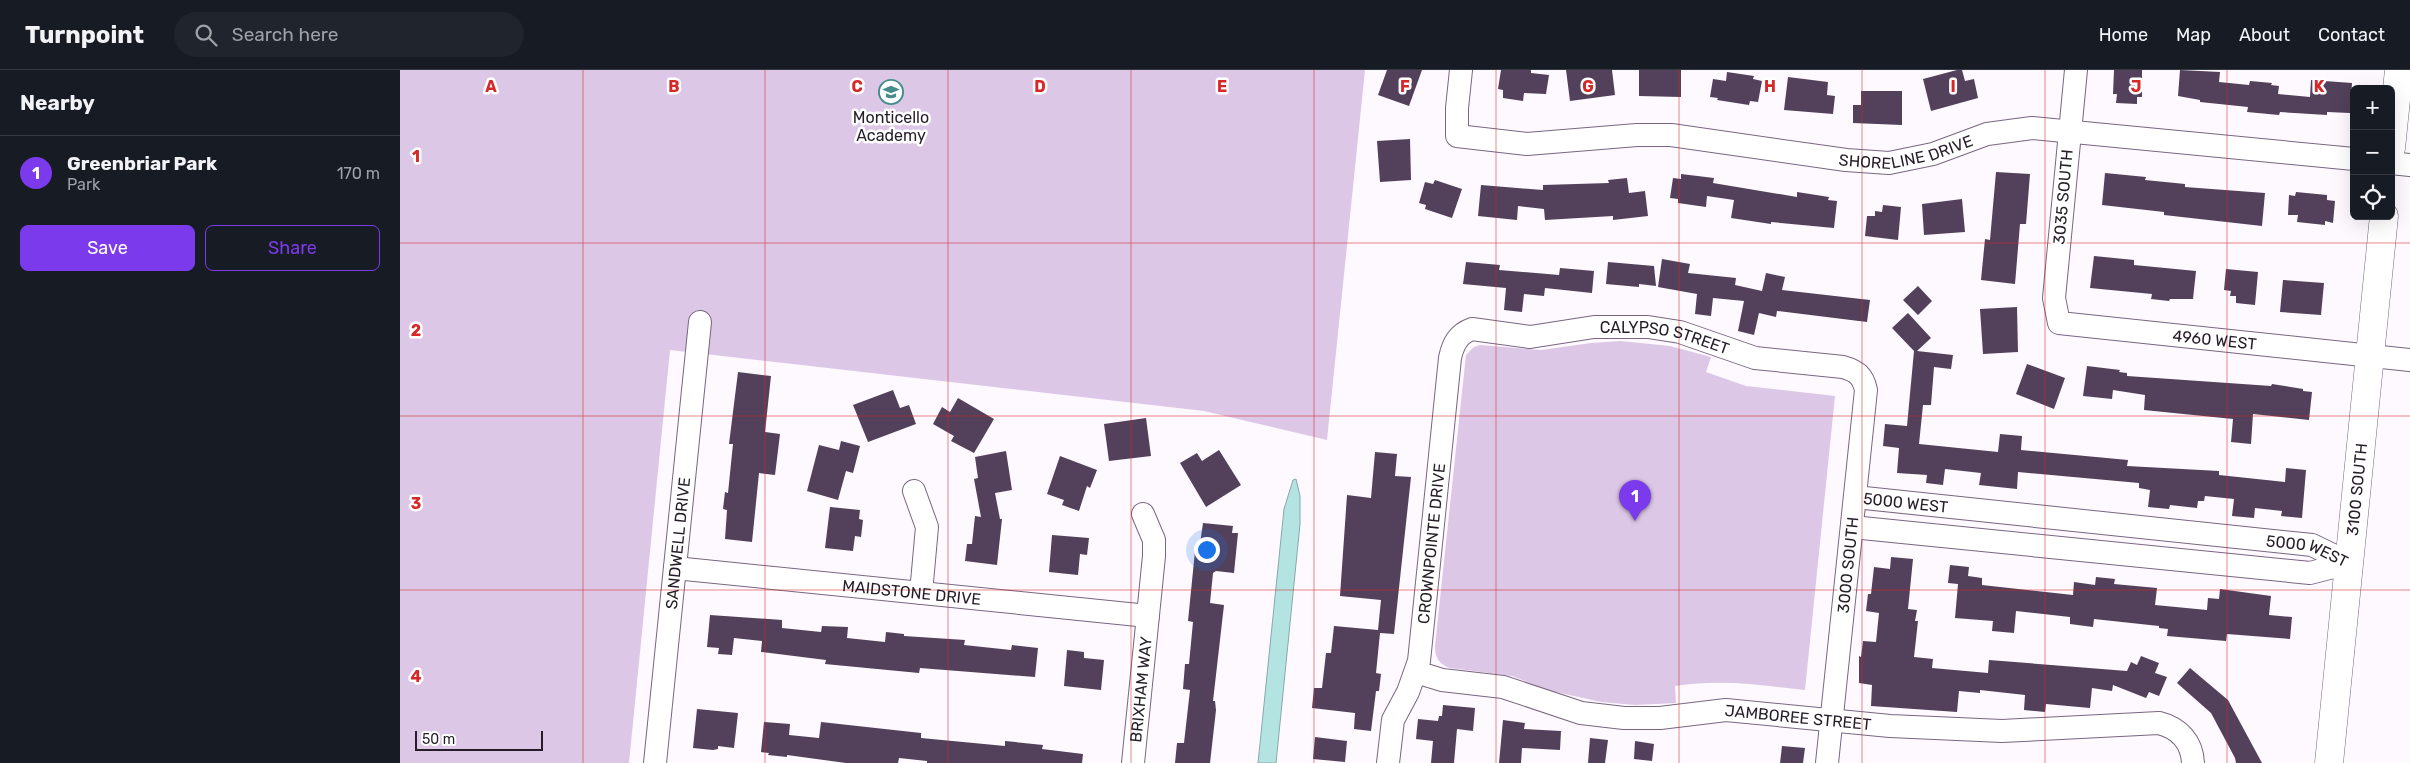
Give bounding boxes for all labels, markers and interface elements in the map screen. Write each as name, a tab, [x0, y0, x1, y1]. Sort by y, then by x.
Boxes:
search box	[174, 12, 524, 57]
text: Turnpoint	[25, 21, 144, 49]
icon: search	[192, 21, 220, 49]
text: Search here	[232, 23, 338, 46]
text: Home	[2099, 24, 2148, 46]
text: Map	[2176, 24, 2211, 46]
text: About	[2239, 24, 2290, 46]
text: Contact	[2318, 24, 2385, 46]
text: A	[485, 77, 497, 96]
text: B	[668, 77, 680, 96]
text: C	[851, 77, 863, 96]
text: D	[1034, 77, 1046, 96]
text: E	[1217, 77, 1227, 96]
text: F	[1400, 77, 1410, 96]
text: G	[1582, 77, 1594, 96]
text: H	[1764, 77, 1776, 96]
text: I	[1950, 77, 1956, 96]
text: J	[2131, 77, 2141, 96]
text: K	[2314, 77, 2325, 96]
school or university icon: Monticello Academy	[878, 79, 904, 105]
map controls	[2350, 85, 2395, 220]
button: +	[2350, 85, 2395, 130]
text: Nearby	[20, 90, 95, 115]
place label: Monticello Academy	[853, 108, 929, 145]
button: −	[2350, 130, 2395, 175]
street label: SHORELINE DRIVE	[1838, 131, 1975, 173]
text: 1	[412, 147, 420, 166]
street label: 3035 SOUTH	[2049, 149, 2077, 245]
text: Greenbriar Park	[67, 152, 217, 175]
text: 1	[32, 164, 40, 183]
text: 170 m	[337, 164, 380, 183]
text: Park	[67, 175, 100, 194]
button: locate	[2350, 175, 2395, 220]
button: Save	[20, 225, 195, 271]
button: Share	[205, 225, 380, 271]
street label: CALYPSO STREET	[1600, 318, 1732, 358]
text: 2	[411, 321, 421, 340]
street label: 4960 WEST	[2172, 326, 2257, 353]
street label: 3100 SOUTH	[2342, 442, 2371, 537]
street label: CROWNPOINTE DRIVE	[1413, 462, 1449, 625]
street label: SANDWELL DRIVE	[661, 476, 694, 610]
pin: 1	[1619, 480, 1651, 521]
street label: 5000 WEST	[1862, 488, 1949, 516]
text: 3	[411, 494, 421, 513]
street label: 3000 SOUTH	[1833, 516, 1863, 614]
street label: 5000 WEST	[2265, 531, 2351, 571]
your location	[1194, 537, 1220, 563]
street label: MAIDSTONE DRIVE	[841, 576, 982, 609]
street label: BRIXHAM WAY	[1126, 635, 1155, 743]
text: 4	[411, 667, 422, 686]
street label: JAMBOREE STREET	[1724, 700, 1872, 734]
scale bar	[415, 728, 542, 751]
text: 50 m	[422, 731, 455, 748]

